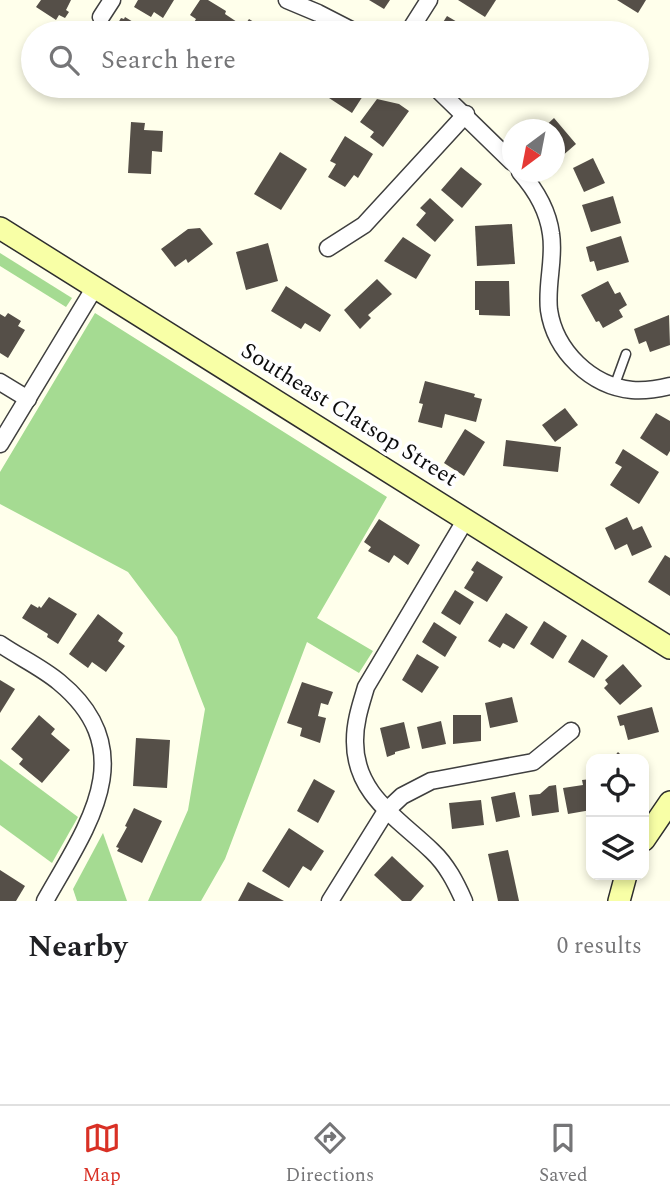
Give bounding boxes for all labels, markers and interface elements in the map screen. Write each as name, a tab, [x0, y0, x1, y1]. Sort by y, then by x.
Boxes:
search box	[21, 21, 649, 98]
text: Search here	[101, 40, 236, 80]
icon: search	[45, 41, 83, 79]
north arrow	[502, 119, 565, 182]
street label: Southeast Clatsop Street	[234, 334, 464, 496]
map controls	[586, 754, 649, 880]
button: locate	[586, 754, 649, 817]
button: layers	[586, 817, 649, 880]
text: Nearby	[28, 924, 127, 970]
text: 0 results	[557, 929, 642, 964]
tab: Map	[82, 1119, 121, 1190]
tab: Directions	[285, 1119, 374, 1190]
tab: Saved	[539, 1119, 588, 1190]

